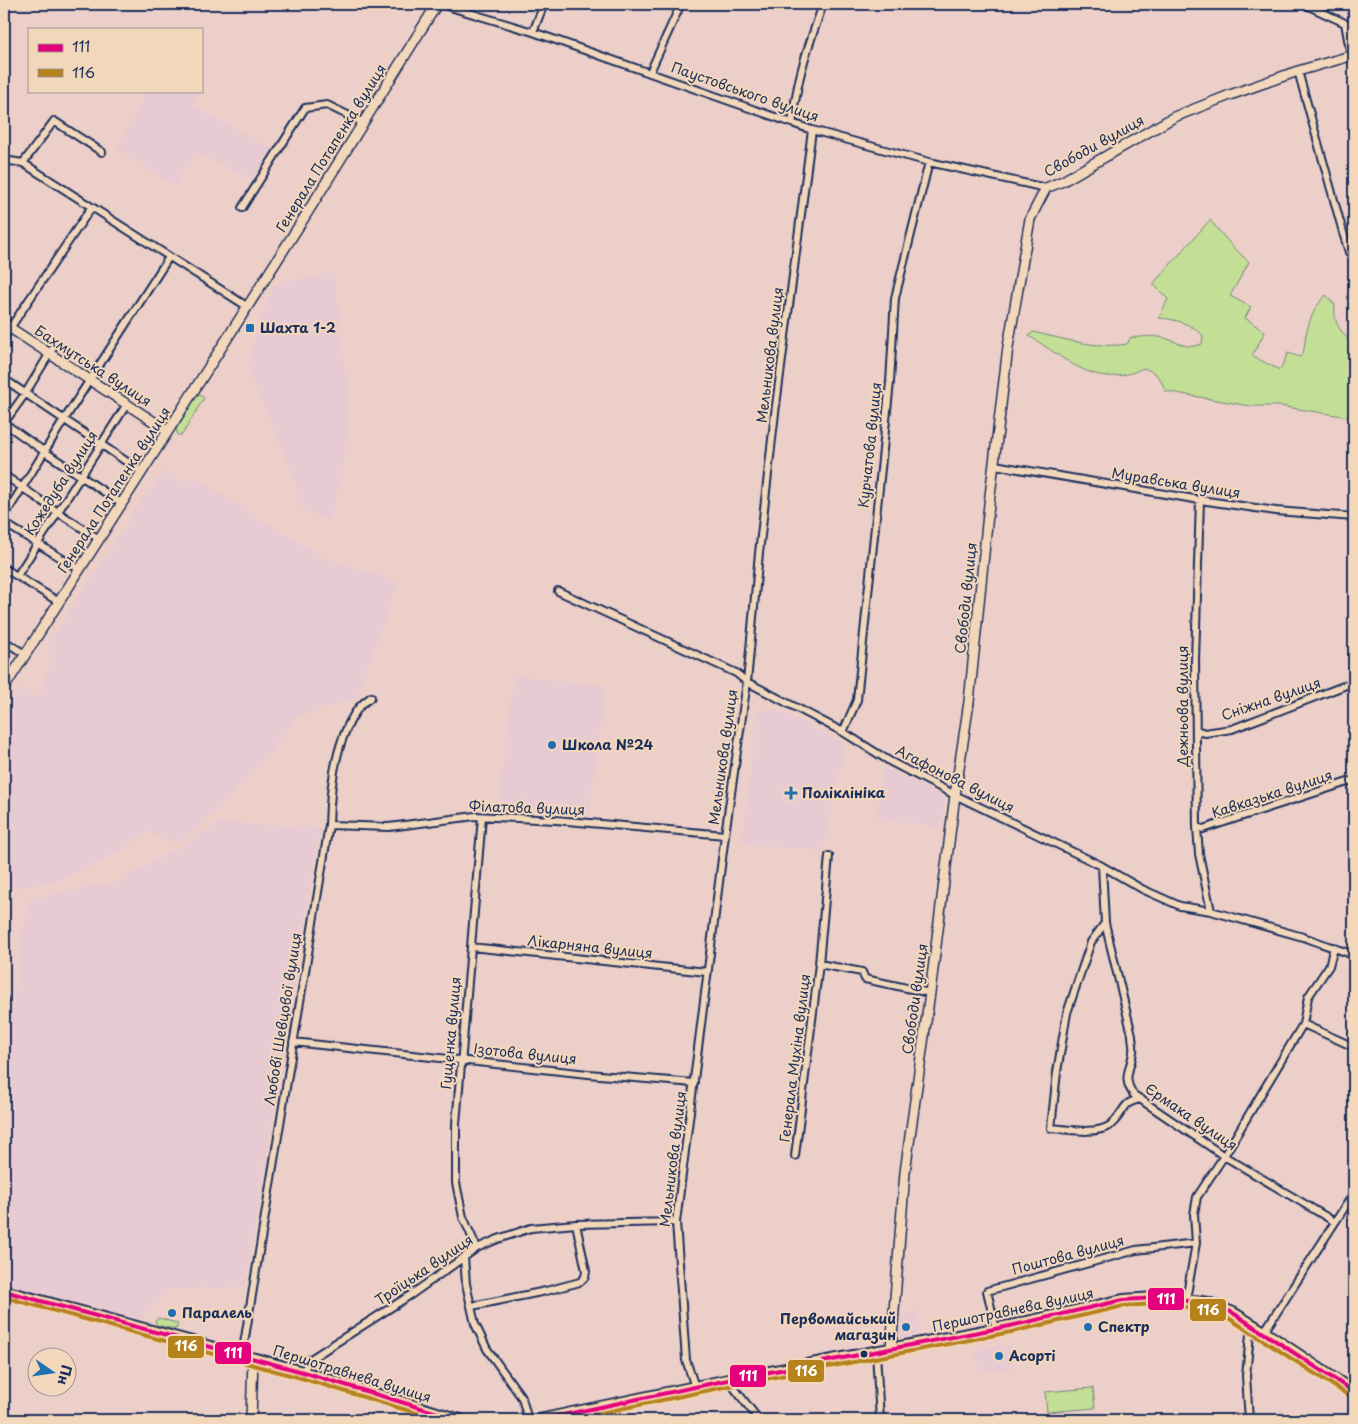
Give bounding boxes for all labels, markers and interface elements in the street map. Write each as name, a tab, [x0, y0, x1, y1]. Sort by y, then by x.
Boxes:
legend	[28, 28, 202, 92]
text: 111	[72, 34, 90, 57]
street label: Паустовського вулиця	[669, 56, 822, 127]
text: 116	[72, 60, 95, 83]
street label: Генерала Потапенка вулиця	[270, 60, 391, 236]
street label: Свободи вулиця	[1040, 109, 1148, 182]
street label: Мельникова вулиця	[751, 286, 788, 424]
place label: Шахта 1-2	[260, 317, 336, 338]
street label: Бахмутська вулиця	[31, 320, 156, 411]
marker: Шахта 1-2	[244, 322, 256, 334]
street label: Курчатова вулиця	[852, 381, 887, 509]
street label: Генерала Потапенка вулиця	[52, 402, 175, 577]
street label: Кожедуба вулиця	[19, 426, 102, 539]
street label: Муравська вулиця	[1110, 462, 1242, 503]
street label: Свободи вулиця	[949, 541, 982, 655]
street label: Дежньова вулиця	[1172, 646, 1193, 768]
street label: Сніжна вулиця	[1218, 672, 1323, 725]
street label: Мельникова вулиця	[703, 688, 742, 826]
place label: Школа №24	[562, 734, 653, 755]
marker: Школа №24	[546, 739, 558, 751]
street label: Агафонова вулиця	[892, 739, 1018, 818]
street label: Кавказька вулиця	[1209, 764, 1335, 823]
place label: Поліклініка	[802, 782, 886, 803]
marker: Поліклініка	[784, 786, 798, 800]
street label: Філатова вулиця	[469, 795, 585, 820]
street label: Лікарняна вулиця	[526, 929, 654, 964]
street label: Любові Шевцової вулиця	[258, 931, 307, 1107]
street label: Свободи вулиця	[896, 942, 933, 1056]
street label: Генерала Мухіна вулиця	[774, 972, 815, 1143]
street label: Гущенка вулиця	[435, 976, 466, 1090]
street label: Ізотова вулиця	[472, 1038, 578, 1069]
street label: Єрмака вулиця	[1141, 1078, 1242, 1155]
street label: Мельникова вулиця	[654, 1090, 691, 1228]
street label: Троїцька вулиця	[370, 1229, 477, 1310]
street label: Поштова вулиця	[1009, 1229, 1126, 1280]
street label: Першотравнева вулиця	[930, 1282, 1096, 1337]
line badge: 111	[1147, 1287, 1185, 1311]
text: 111	[1157, 1288, 1175, 1309]
line badge: 116	[1189, 1298, 1227, 1322]
text: 116	[1197, 1299, 1219, 1320]
place label: Паралель	[182, 1302, 252, 1323]
marker: Паралель	[166, 1307, 178, 1319]
place label: Первомайський магазин	[780, 1308, 896, 1345]
place label: Спектр	[1098, 1316, 1150, 1337]
marker: Первомайський магазин	[900, 1321, 912, 1333]
marker: Спектр	[1082, 1321, 1094, 1333]
line badge: 116	[167, 1335, 205, 1359]
text: 116	[175, 1335, 197, 1356]
street label: Першотравнева вулиця	[270, 1339, 434, 1408]
line badge: 111	[214, 1341, 252, 1365]
text: 111	[224, 1342, 242, 1363]
place label: Асорті	[1008, 1345, 1055, 1366]
north arrow	[28, 1346, 78, 1396]
unlabelled marker	[859, 1349, 869, 1359]
marker: Асорті	[993, 1350, 1005, 1362]
line badge: 116	[787, 1359, 825, 1383]
text: 116	[795, 1360, 817, 1381]
text: Пн	[53, 1363, 78, 1387]
line badge: 111	[729, 1364, 767, 1388]
text: 111	[739, 1365, 757, 1386]

